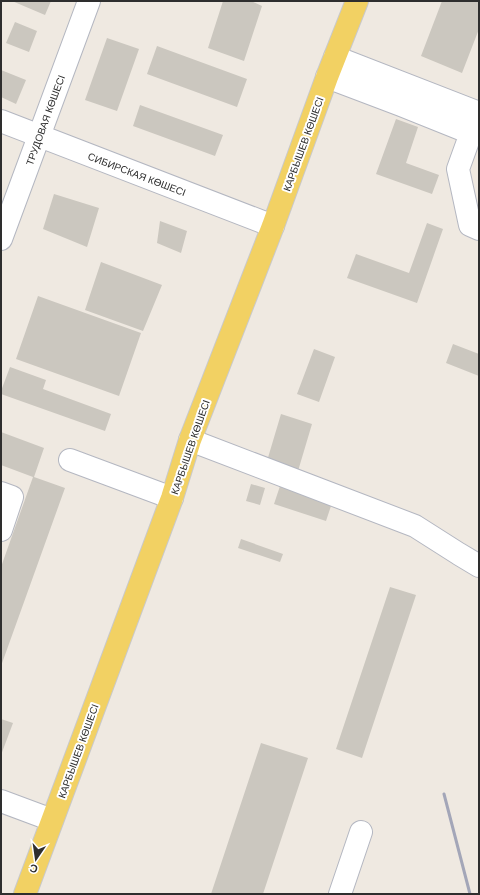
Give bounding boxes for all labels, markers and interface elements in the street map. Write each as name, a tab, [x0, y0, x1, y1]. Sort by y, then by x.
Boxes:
street label: ТРУДОВАЯ КӨШЕСІ	[24, 73, 67, 167]
street label: КАРБЫШЕВ КӨШЕСІ	[281, 96, 326, 193]
street label: СИБИРСКАЯ КӨШЕСІ	[86, 151, 187, 198]
street label: КАРБЫШЕВ КӨШЕСІ	[169, 398, 212, 496]
street label: КАРБЫШЕВ КӨШЕСІ	[56, 703, 101, 800]
north arrow	[16, 839, 56, 879]
text: С	[28, 862, 39, 875]

